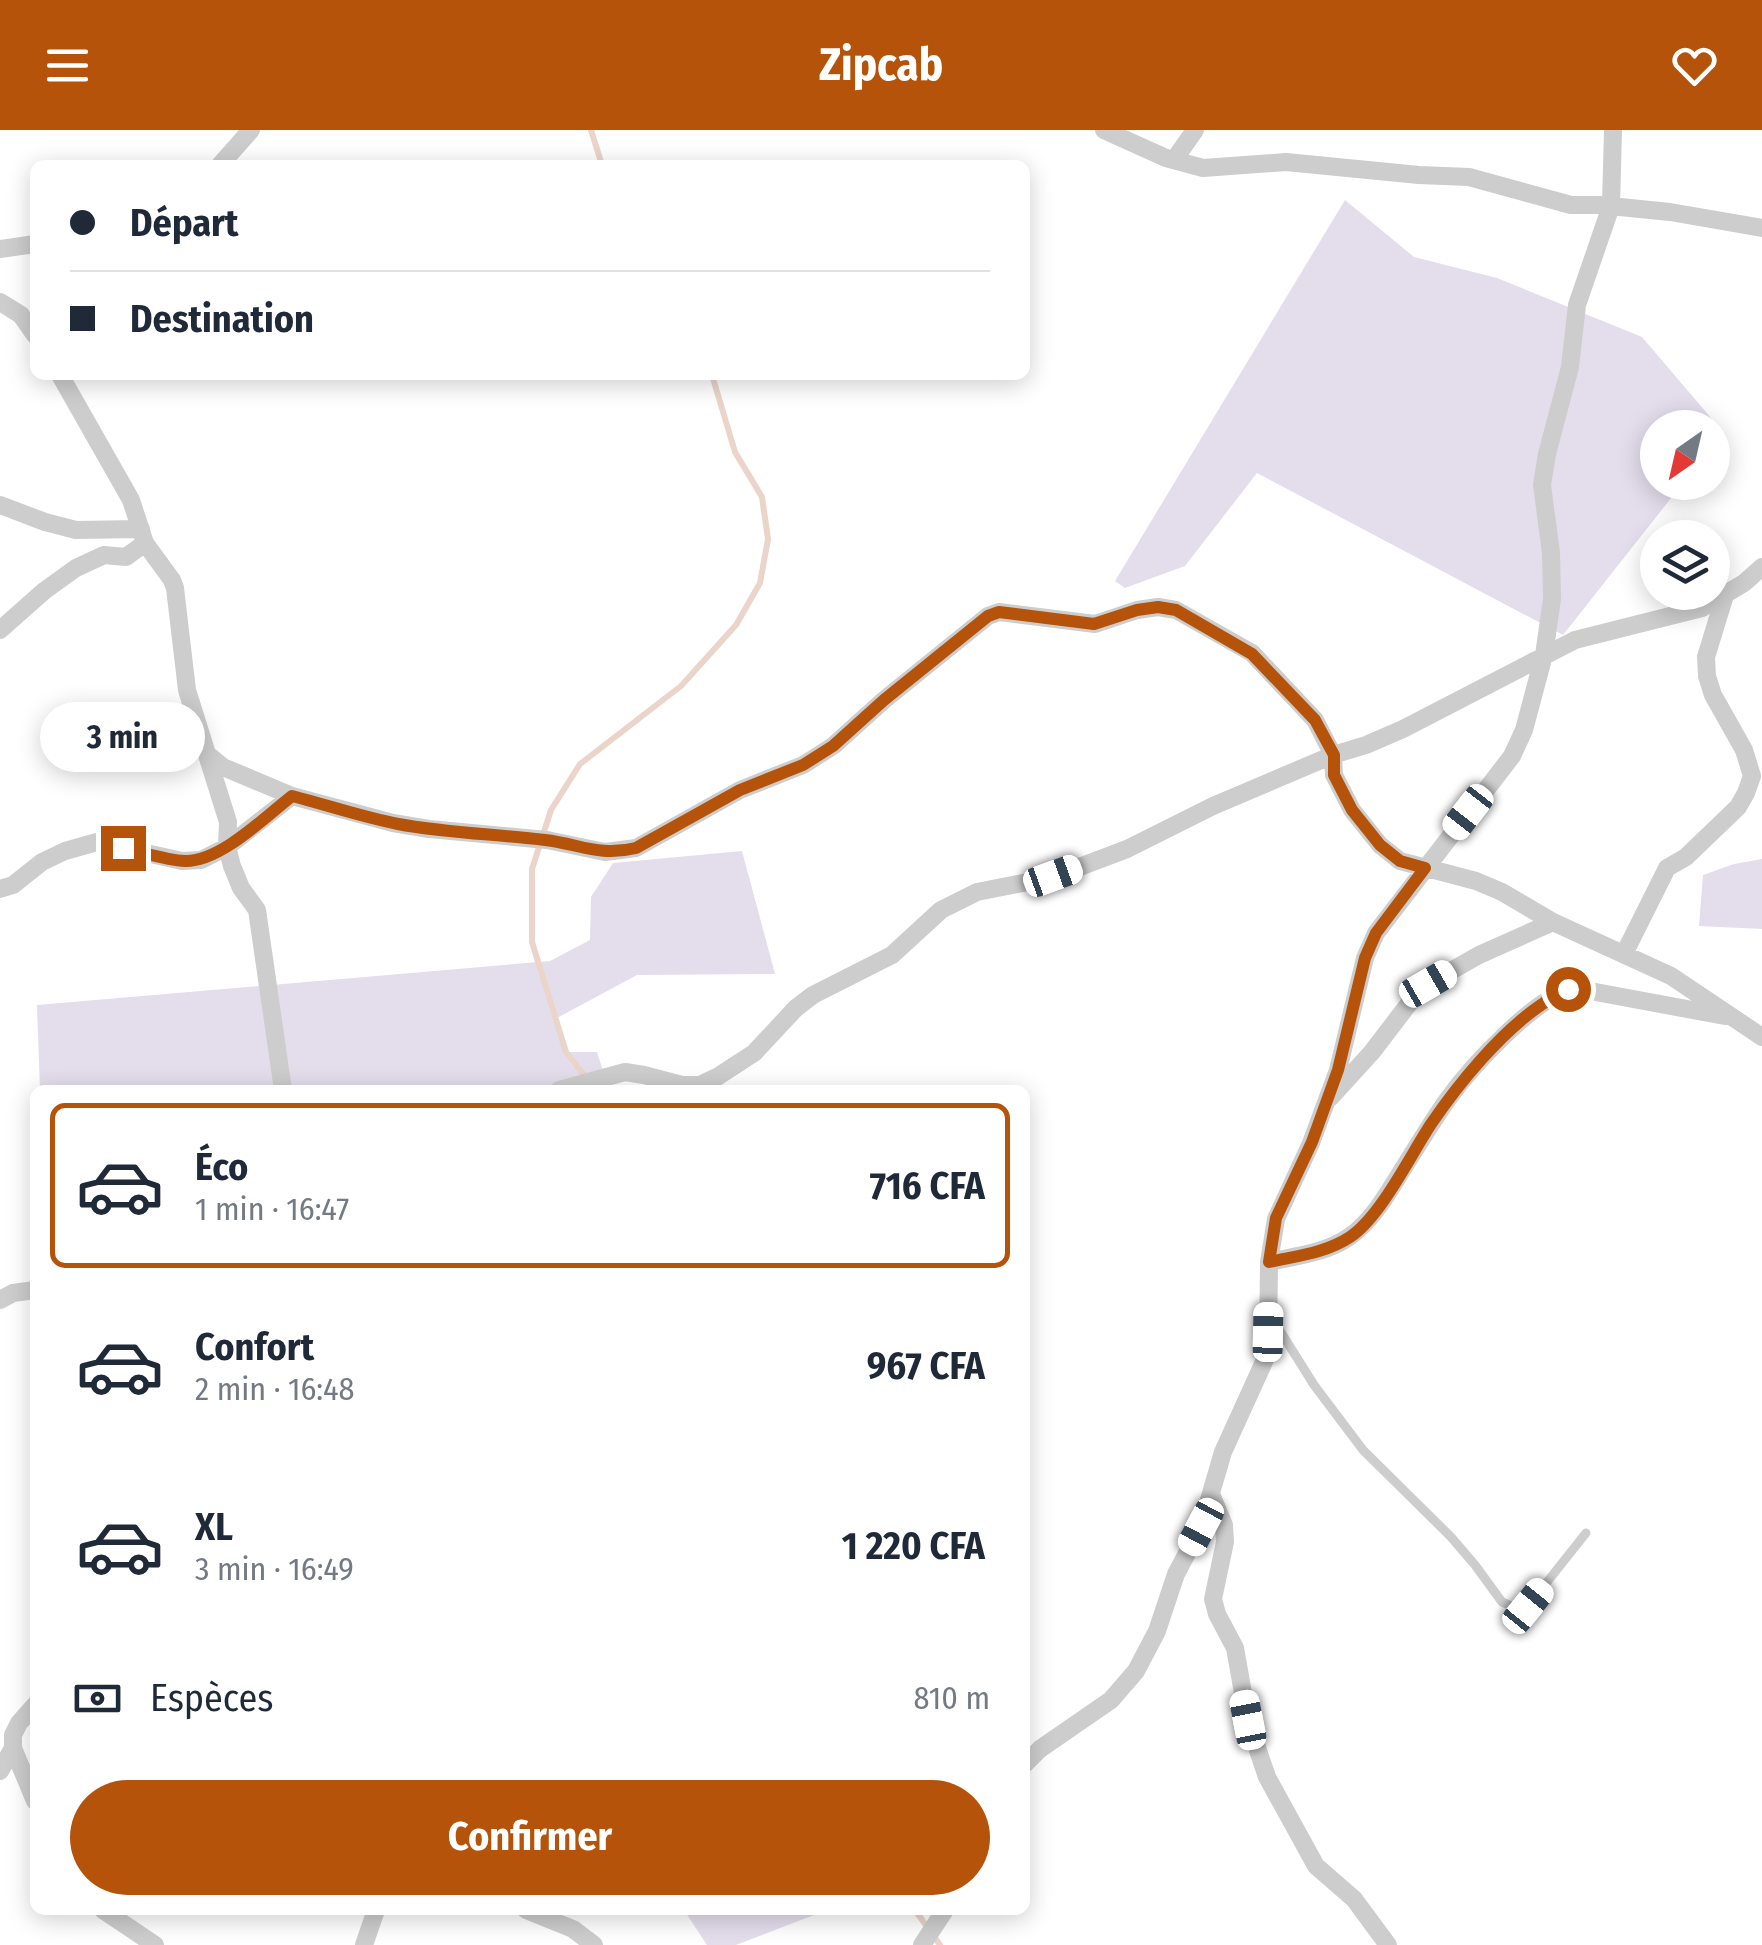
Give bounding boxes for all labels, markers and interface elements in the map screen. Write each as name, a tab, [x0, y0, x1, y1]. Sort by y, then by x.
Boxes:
icon: menu	[40, 38, 95, 93]
text: Zipcab	[819, 38, 943, 92]
icon: heart	[1667, 38, 1722, 93]
text: Départ	[130, 200, 238, 246]
text: Destination	[130, 296, 314, 342]
north arrow	[1640, 410, 1730, 500]
map controls	[1640, 410, 1730, 610]
button: layers	[1640, 520, 1730, 610]
callout: 3 min	[41, 703, 206, 773]
text: 3 min	[87, 718, 158, 756]
car	[1438, 779, 1498, 845]
route end	[101, 826, 146, 871]
car	[1020, 852, 1086, 900]
car	[1395, 956, 1461, 1012]
route start	[1546, 967, 1591, 1012]
icon: car	[75, 1141, 165, 1231]
text: Éco	[195, 1144, 248, 1190]
text: 716 CFA	[870, 1163, 985, 1209]
text: 1 min · 16:47	[195, 1190, 349, 1228]
car	[1252, 1302, 1284, 1362]
icon: car	[75, 1321, 165, 1411]
text: Confort	[195, 1324, 314, 1370]
text: 967 CFA	[867, 1343, 985, 1389]
text: 2 min · 16:48	[195, 1370, 354, 1408]
car	[1174, 1493, 1228, 1561]
icon: car	[75, 1501, 165, 1591]
text: XL	[195, 1504, 233, 1550]
text: 1 220 CFA	[842, 1523, 985, 1569]
text: 3 min · 16:49	[195, 1550, 354, 1588]
car	[1497, 1573, 1559, 1639]
icon: cash	[70, 1671, 125, 1726]
text: Espèces	[150, 1675, 273, 1721]
text: 810 m	[914, 1679, 990, 1717]
car	[1228, 1688, 1268, 1752]
button: Confirmer	[70, 1780, 990, 1895]

